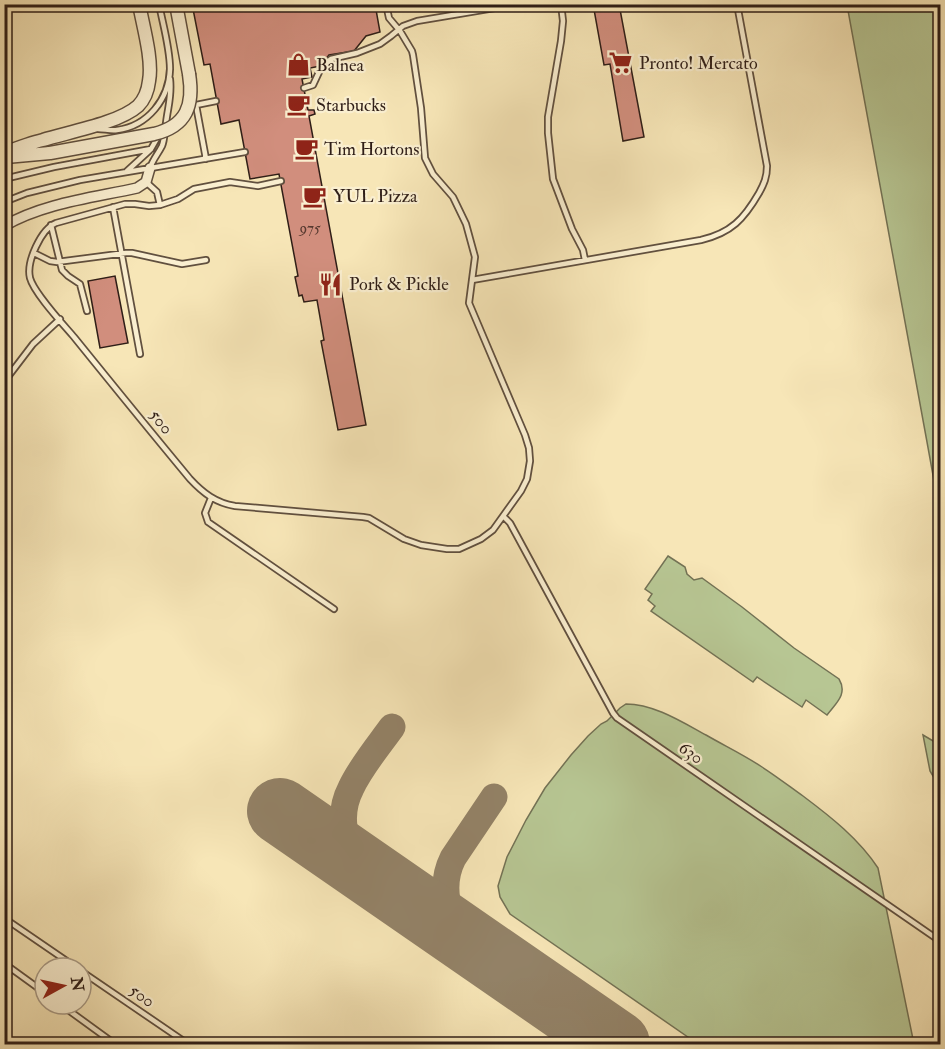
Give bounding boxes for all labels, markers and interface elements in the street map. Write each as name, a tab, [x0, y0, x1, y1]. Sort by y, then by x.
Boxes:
supermarket icon: Pronto! Mercato	[608, 50, 634, 76]
shop icon: Balnea	[285, 52, 311, 78]
place label: Pronto! Mercato	[639, 52, 758, 75]
place label: Balnea	[316, 54, 365, 77]
cafe icon: Starbucks	[285, 92, 311, 118]
place label: Starbucks	[316, 94, 386, 117]
cafe icon: Tim Hortons	[293, 136, 319, 162]
place label: Tim Hortons	[324, 138, 419, 161]
cafe icon: YUL Pizza	[302, 183, 328, 209]
place label: YUL Pizza	[333, 185, 418, 208]
house number: 975	[298, 219, 321, 238]
restaurant icon: Pork & Pickle	[318, 271, 344, 297]
place label: Pork & Pickle	[349, 273, 449, 296]
street label: 500	[144, 405, 178, 439]
street label: 630	[674, 736, 708, 770]
north arrow	[33, 956, 93, 1016]
text: N	[66, 975, 88, 993]
street label: 500	[125, 979, 159, 1013]

